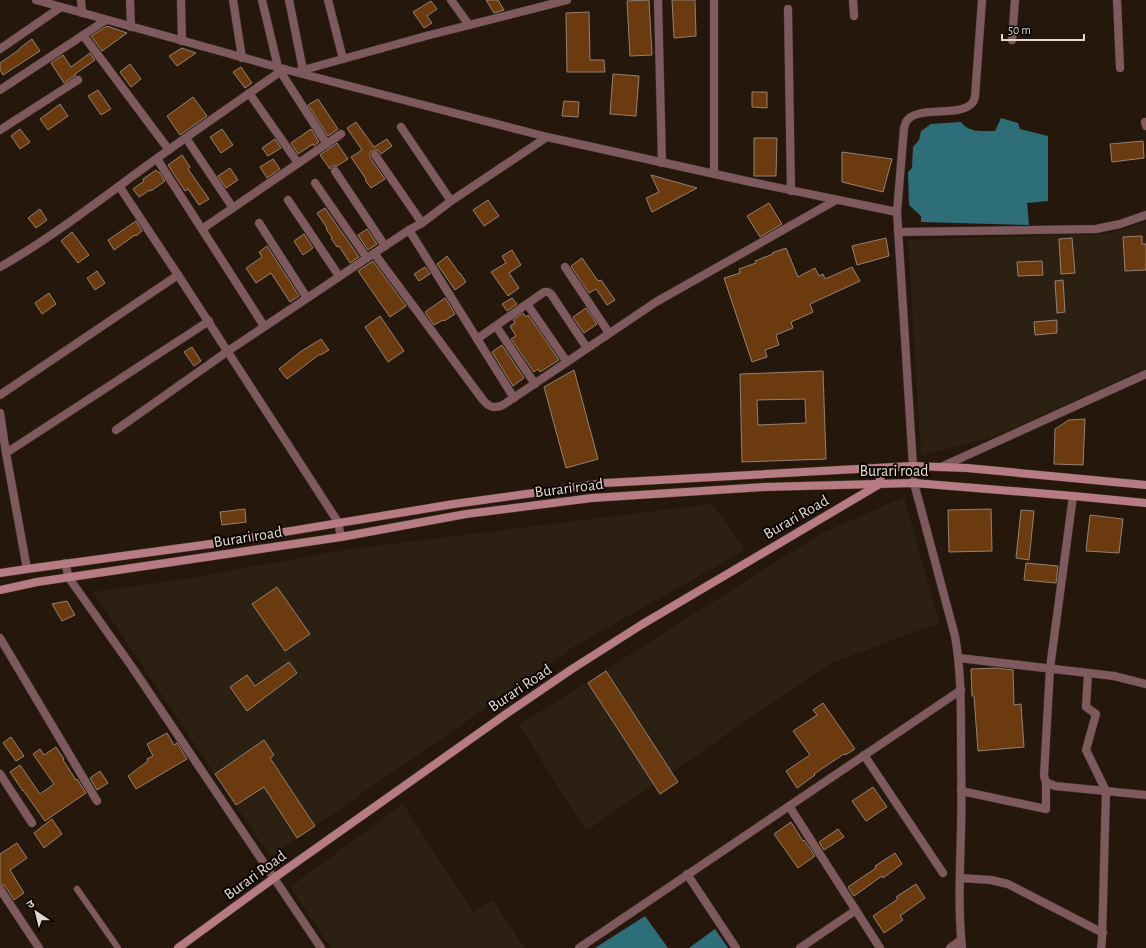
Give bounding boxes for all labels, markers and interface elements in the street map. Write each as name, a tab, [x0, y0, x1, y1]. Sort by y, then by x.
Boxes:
scale bar	[1002, 16, 1084, 42]
text: 50 m	[1008, 24, 1031, 36]
street label: Burari road	[859, 463, 929, 479]
street label: Burari road	[534, 476, 604, 500]
street label: Burari Road	[761, 492, 831, 542]
street label: Burari road	[213, 524, 283, 550]
street label: Burari Road	[486, 661, 554, 715]
street label: Burari Road	[221, 847, 289, 903]
north arrow	[16, 892, 56, 932]
text: उ	[25, 898, 37, 911]

